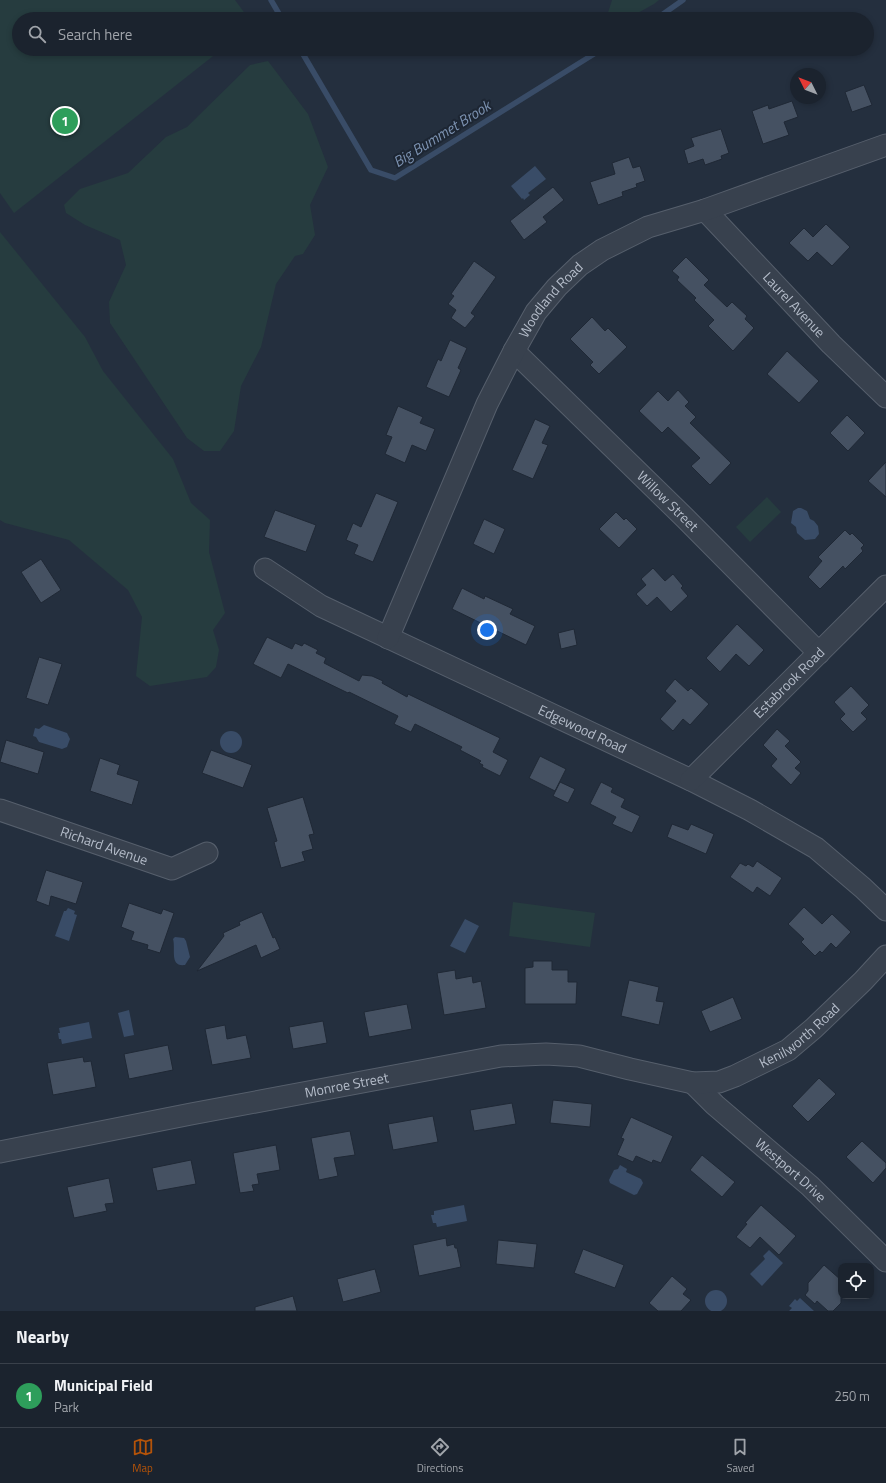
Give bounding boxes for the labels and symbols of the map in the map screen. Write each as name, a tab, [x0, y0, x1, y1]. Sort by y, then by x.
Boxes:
north arrow	[790, 68, 826, 104]
water label: Big Bummet Brook	[389, 93, 497, 173]
pin: 1	[52, 106, 78, 136]
street label: Woodland Road	[513, 257, 587, 341]
street label: Laurel Avenue	[758, 267, 831, 342]
street label: Willow Street	[633, 466, 704, 536]
your location	[477, 620, 497, 640]
street label: Estabrook Road	[748, 642, 829, 723]
street label: Edgewood Road	[535, 699, 630, 758]
street label: Richard Avenue	[58, 820, 151, 870]
street label: Kenilworth Road	[755, 998, 844, 1073]
street label: Monroe Street	[303, 1066, 390, 1103]
street label: Westport Drive	[751, 1133, 832, 1207]

